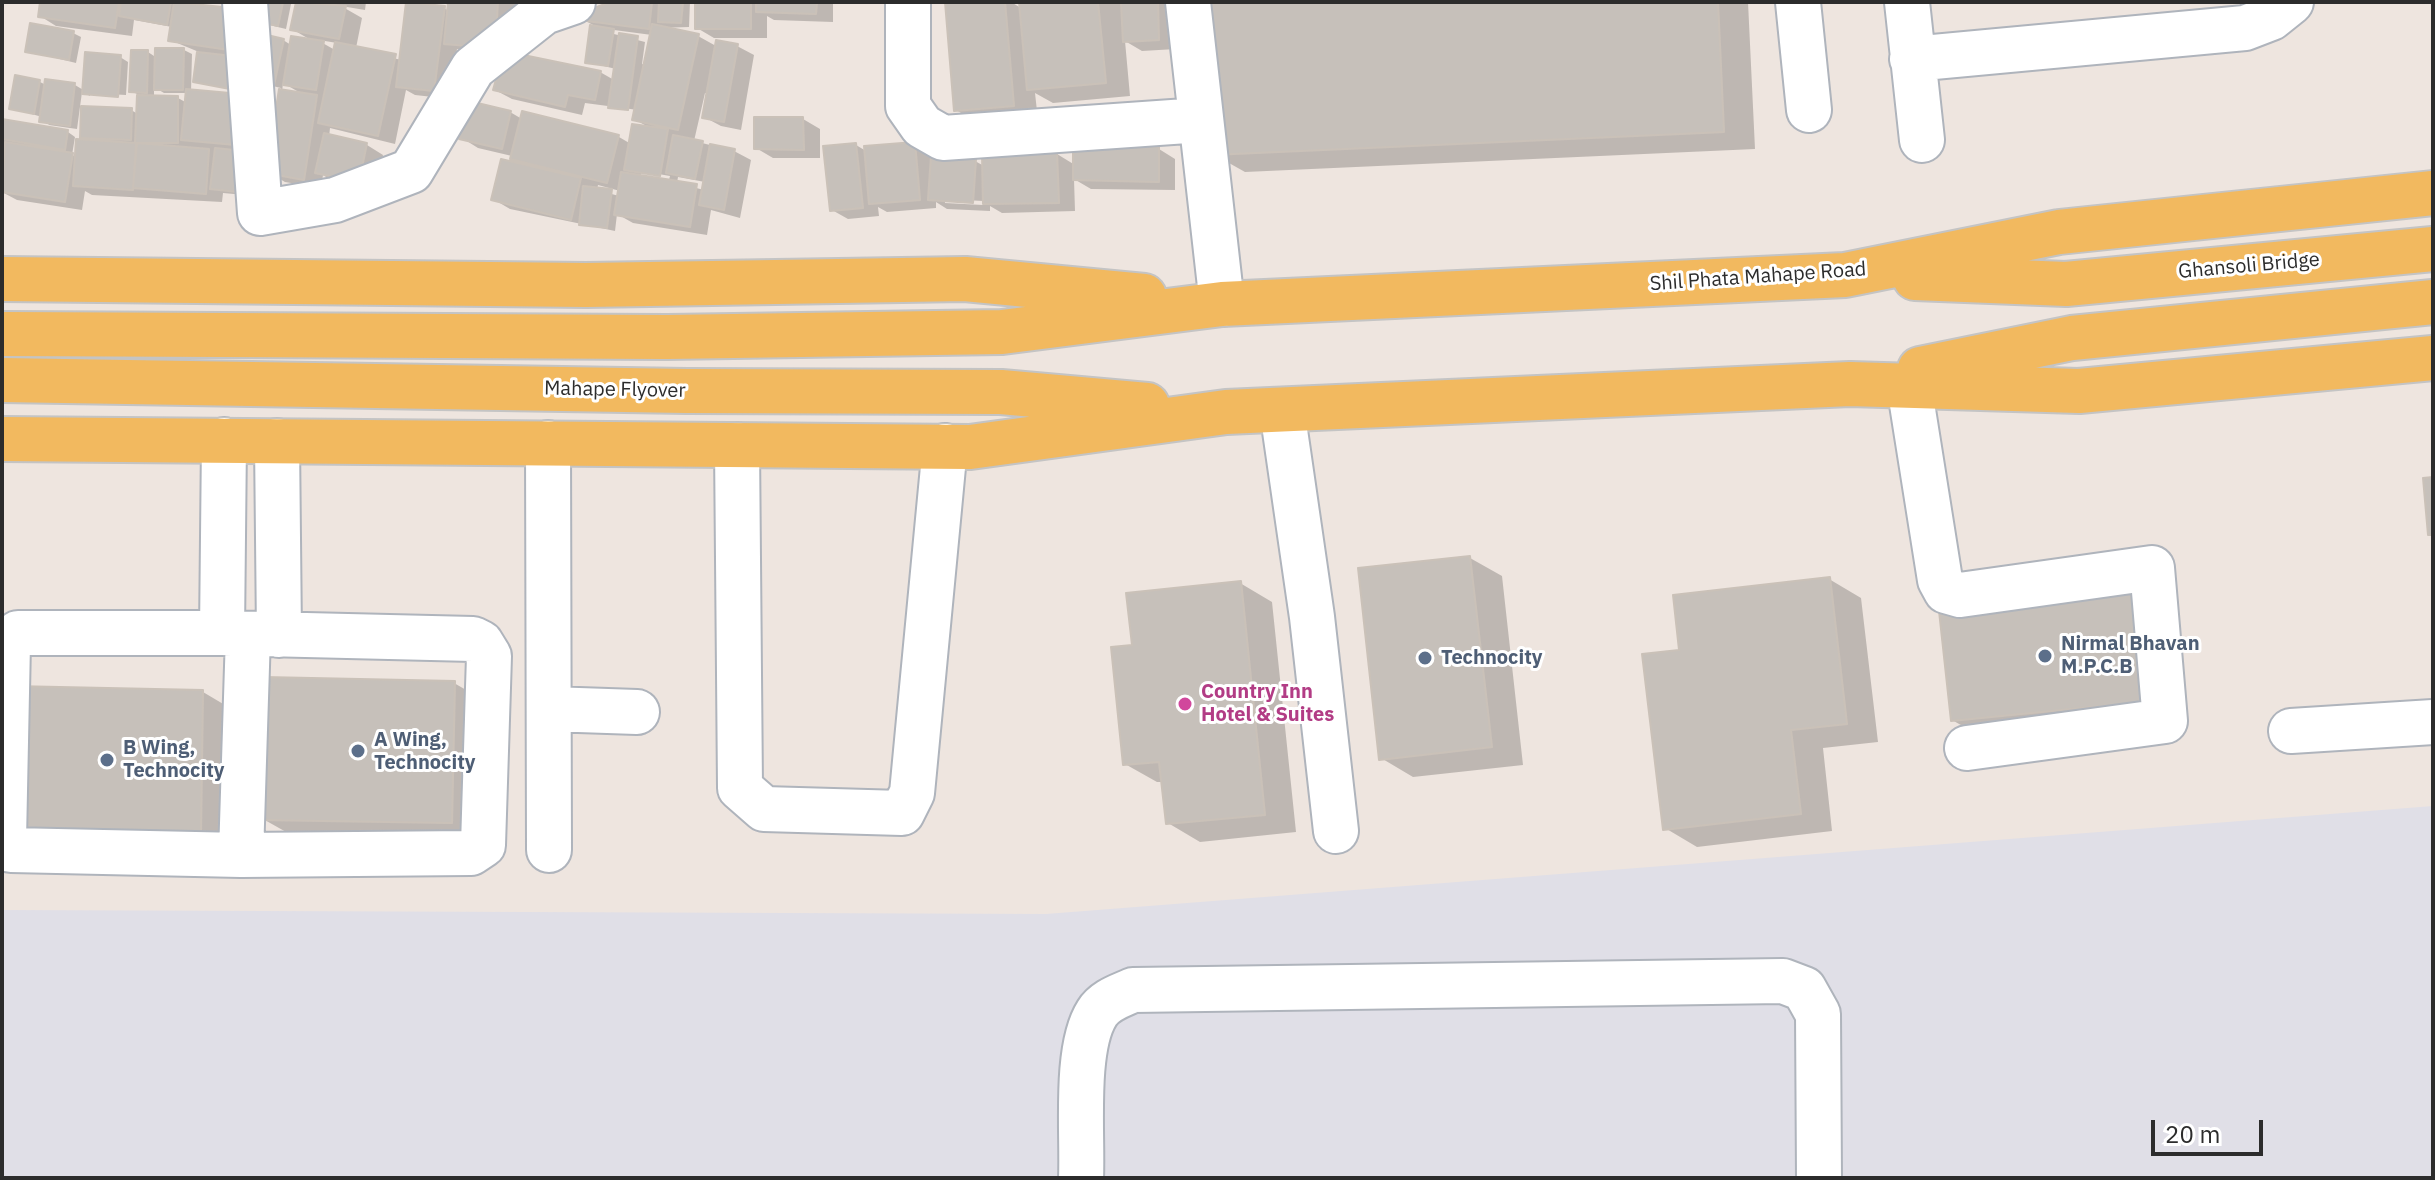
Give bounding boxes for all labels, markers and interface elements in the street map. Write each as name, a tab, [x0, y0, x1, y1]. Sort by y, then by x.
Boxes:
street label: Ghansoli Bridge	[2177, 248, 2321, 284]
street label: Shil Phata Mahape Road	[1649, 257, 1867, 297]
street label: Mahape Flyover	[544, 377, 686, 403]
place label: Nirmal Bhavan M.P.C.B	[2061, 632, 2200, 679]
place label: Technocity	[1441, 646, 1542, 670]
marker: Nirmal Bhavan M.P.C.B	[2036, 647, 2054, 665]
marker: Technocity	[1416, 649, 1434, 667]
place label: Country Inn Hotel & Suites	[1201, 680, 1334, 727]
marker: Country Inn Hotel & Suites	[1176, 695, 1194, 713]
place label: A Wing, Technocity	[374, 728, 475, 775]
place label: B Wing, Technocity	[123, 736, 224, 783]
marker: A Wing, Technocity	[349, 742, 367, 760]
marker: B Wing, Technocity	[98, 751, 116, 769]
scale bar	[2155, 1104, 2267, 1154]
text: 20 m	[2165, 1118, 2220, 1150]

